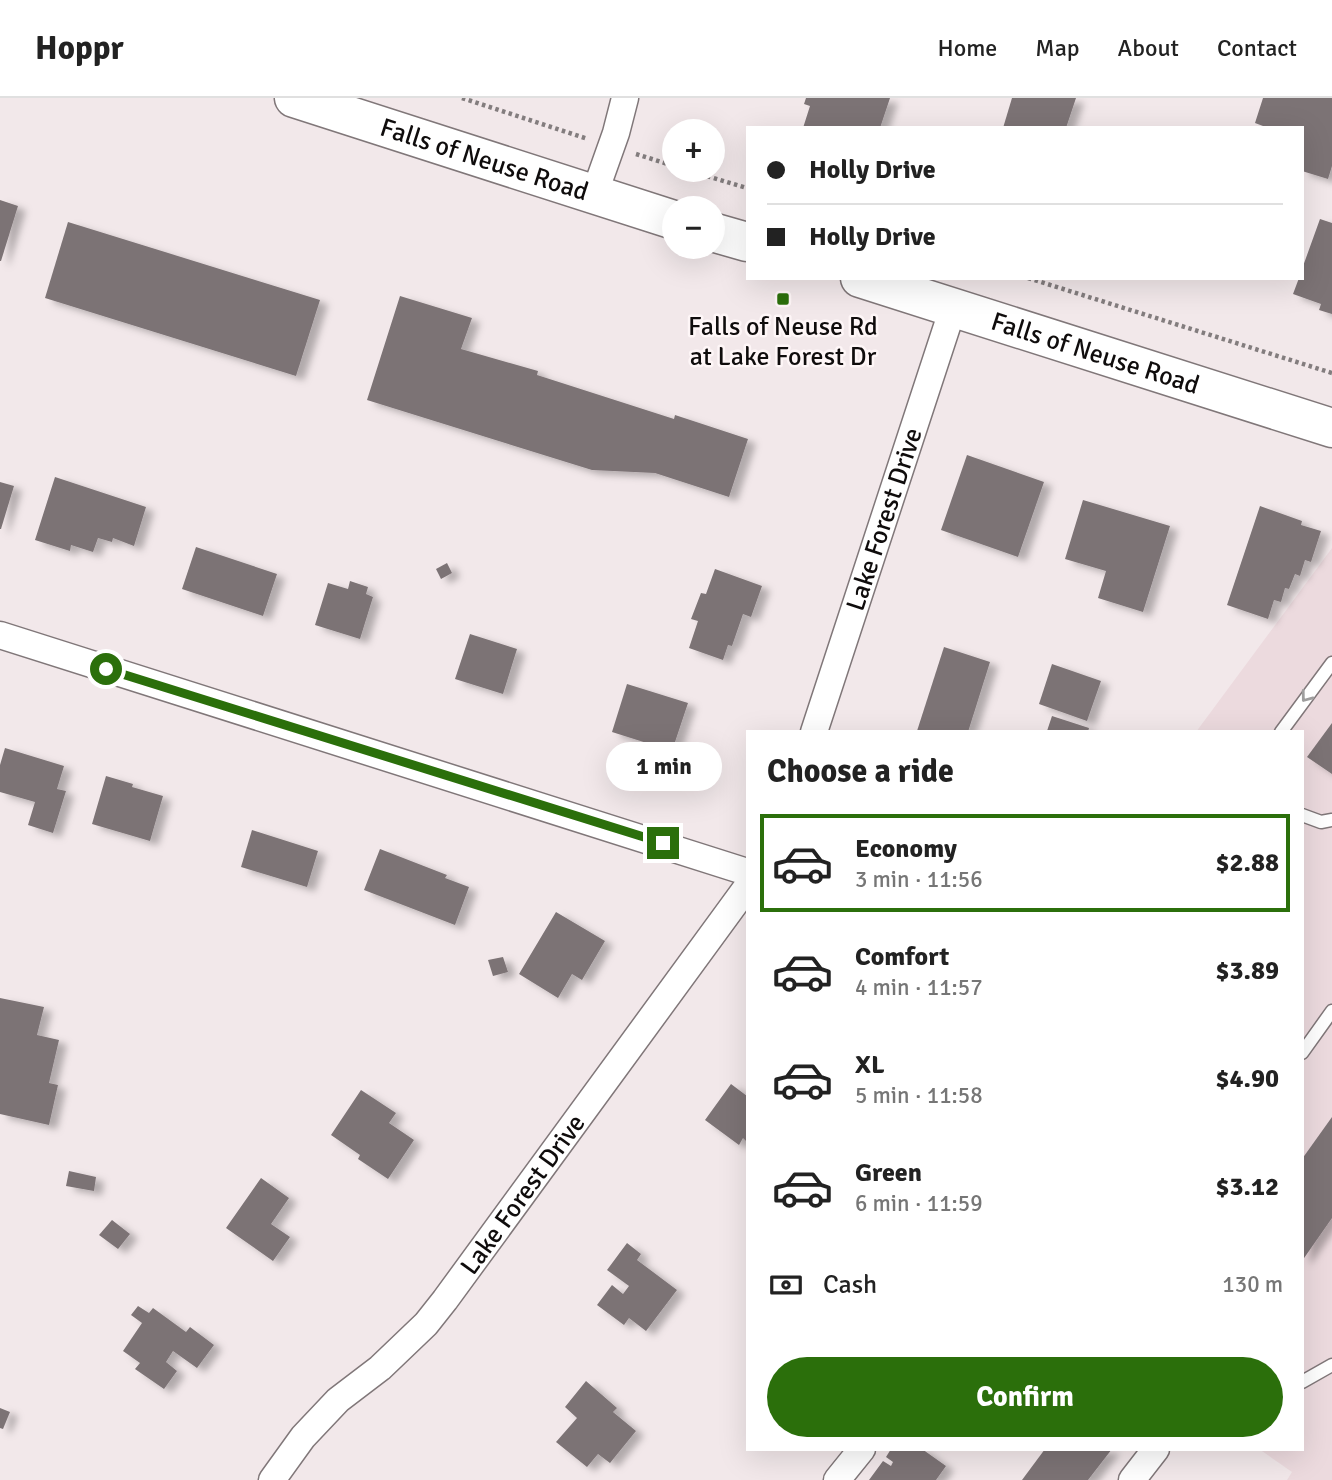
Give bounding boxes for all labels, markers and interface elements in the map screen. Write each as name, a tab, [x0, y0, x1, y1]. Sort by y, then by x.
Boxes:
text: Hoppr	[35, 28, 124, 69]
text: Home	[937, 33, 997, 63]
text: Map	[1035, 33, 1080, 63]
text: About	[1118, 33, 1179, 63]
text: Contact	[1217, 33, 1297, 63]
street label: Falls of Neuse Road	[376, 112, 592, 208]
map controls	[662, 119, 725, 259]
button: +	[662, 119, 725, 182]
text: Holly Drive	[809, 154, 936, 186]
button: −	[662, 196, 725, 259]
text: Holly Drive	[809, 221, 936, 253]
marker: Falls of Neuse Rd at Lake Forest Dr	[775, 291, 791, 307]
street label: Falls of Neuse Road	[987, 306, 1203, 402]
place label: Falls of Neuse Rd at Lake Forest Dr	[688, 311, 878, 373]
street label: Lake Forest Drive	[840, 424, 930, 615]
route start	[90, 653, 122, 685]
one-way arrow	[1302, 689, 1315, 702]
callout: 1 min	[605, 742, 721, 790]
text: 1 min	[636, 752, 692, 781]
text: Choose a ride	[767, 752, 954, 791]
route end	[647, 827, 679, 859]
icon: car	[771, 832, 834, 895]
text: Economy	[855, 833, 957, 865]
text: $2.88	[1215, 847, 1279, 879]
text: 3 min · 11:56	[855, 865, 983, 894]
icon: car	[771, 940, 834, 1003]
text: Comfort	[855, 941, 949, 973]
text: $3.89	[1215, 955, 1279, 987]
text: 4 min · 11:57	[855, 973, 983, 1002]
icon: car	[771, 1048, 834, 1111]
text: XL	[855, 1049, 885, 1081]
text: $4.90	[1215, 1063, 1279, 1095]
text: 5 min · 11:58	[855, 1081, 983, 1110]
street label: Lake Forest Drive	[454, 1108, 592, 1281]
icon: car	[771, 1156, 834, 1219]
text: Green	[855, 1157, 922, 1189]
text: $3.12	[1215, 1171, 1279, 1203]
text: 6 min · 11:59	[855, 1189, 983, 1218]
icon: cash	[767, 1266, 805, 1304]
text: Cash	[823, 1269, 877, 1301]
text: 130 m	[1222, 1270, 1283, 1299]
button: Confirm	[767, 1357, 1283, 1437]

